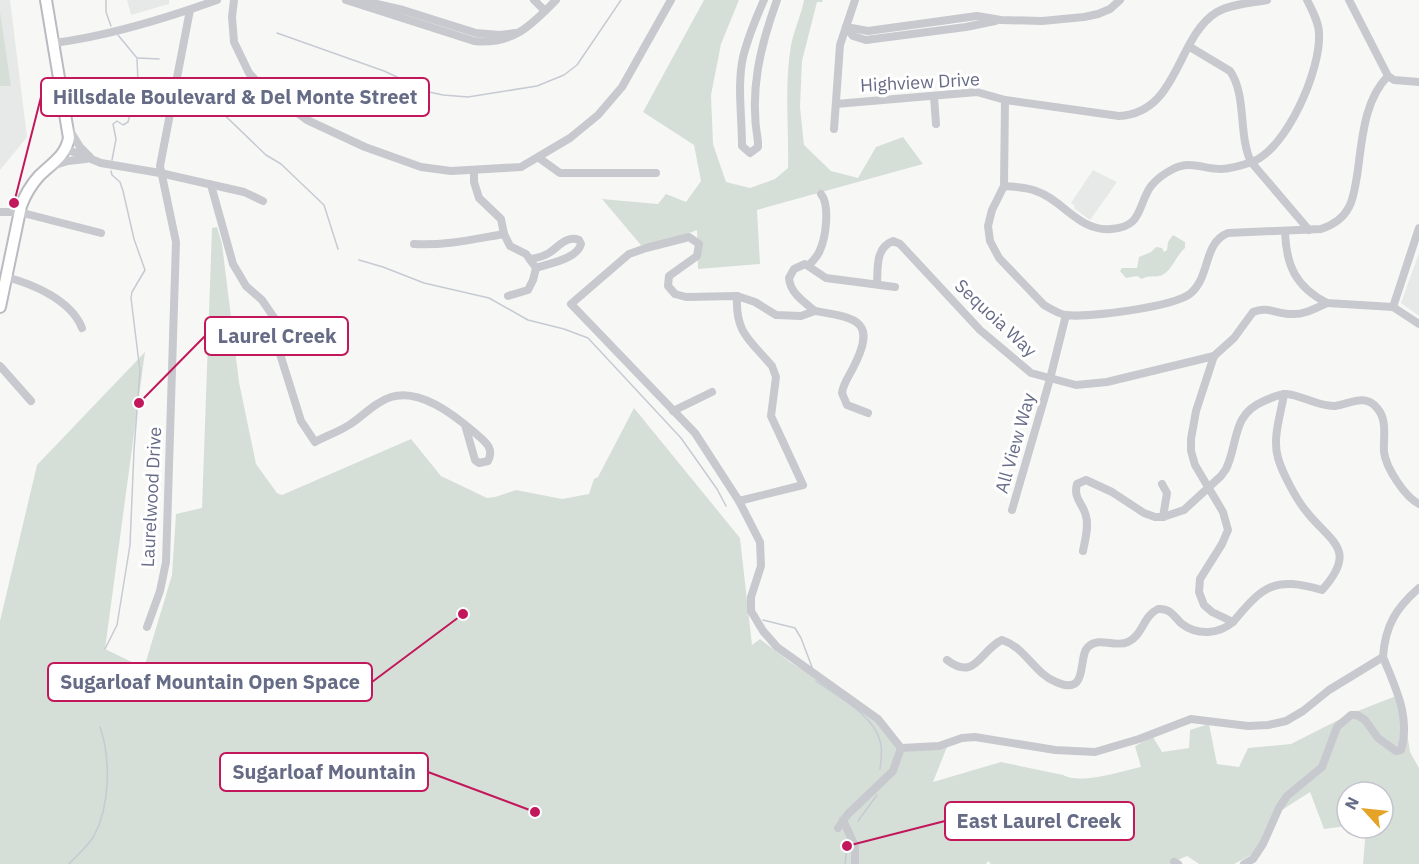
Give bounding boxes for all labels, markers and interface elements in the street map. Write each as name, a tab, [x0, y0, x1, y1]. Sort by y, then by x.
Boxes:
street label: Highview Drive	[860, 67, 981, 97]
callout: Hillsdale Boulevard & Del Monte Street	[41, 78, 429, 116]
text: Hillsdale Boulevard & Del Monte Street	[53, 83, 417, 110]
street label: Sequoia Way	[950, 274, 1042, 362]
callout: Laurel Creek	[205, 317, 348, 355]
text: Laurel Creek	[218, 322, 337, 349]
street label: All View Way	[990, 390, 1040, 496]
street label: Laurelwood Drive	[136, 426, 166, 568]
callout: Sugarloaf Mountain Open Space	[48, 663, 372, 701]
text: Sugarloaf Mountain Open Space	[60, 668, 360, 695]
callout: Sugarloaf Mountain	[220, 753, 428, 791]
text: Sugarloaf Mountain	[232, 758, 416, 785]
north arrow	[1335, 780, 1395, 840]
text: N	[1340, 793, 1363, 813]
callout: East Laurel Creek	[945, 802, 1134, 840]
text: East Laurel Creek	[957, 807, 1122, 834]

